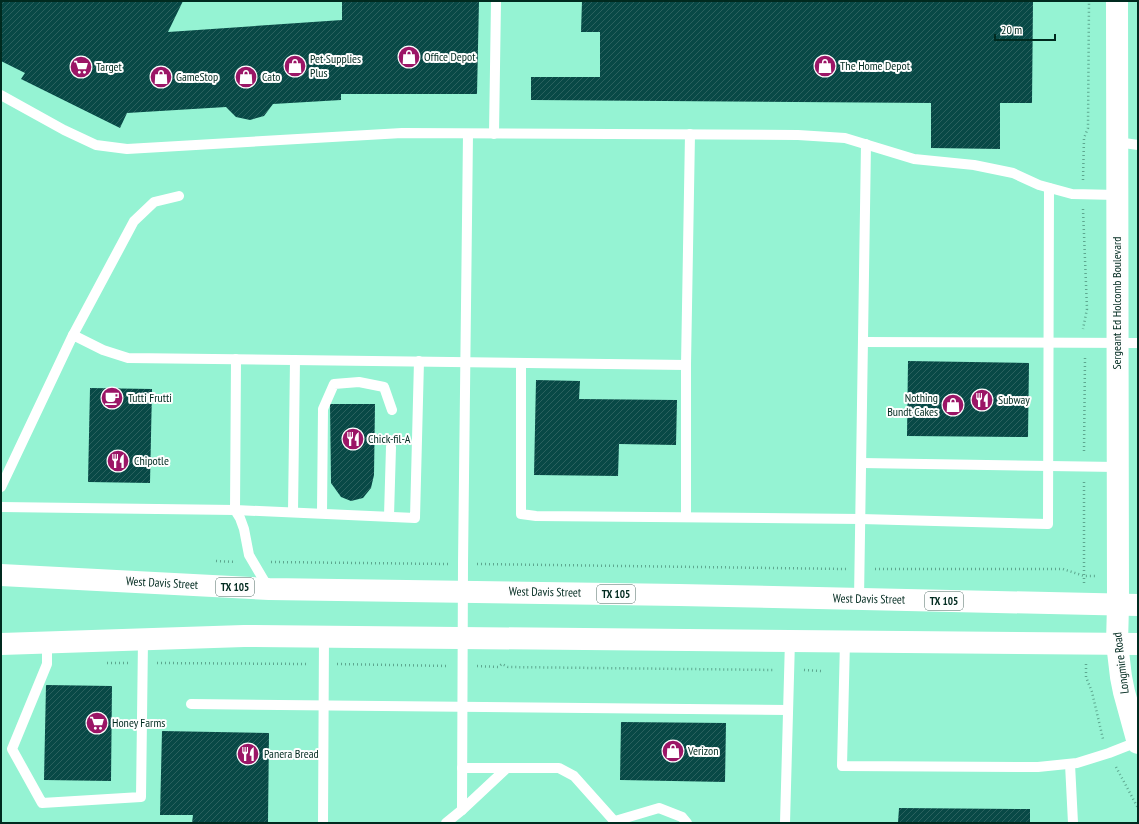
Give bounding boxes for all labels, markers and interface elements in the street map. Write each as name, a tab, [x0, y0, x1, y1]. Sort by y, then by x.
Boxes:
scale bar	[995, 16, 1055, 42]
text: 20 m	[1001, 22, 1022, 37]
shop icon: Office Depot	[396, 44, 422, 70]
place label: Office Depot	[424, 49, 476, 64]
place label: Pet Supplies Plus	[310, 51, 361, 80]
shop icon: Pet Supplies Plus	[282, 53, 308, 79]
shop icon: The Home Depot	[812, 53, 838, 79]
supermarket icon: Target	[68, 54, 94, 80]
place label: The Home Depot	[840, 58, 911, 73]
place label: Target	[96, 59, 123, 74]
shop icon: GameStop	[148, 64, 174, 90]
shop icon: Cato	[233, 64, 259, 90]
place label: GameStop	[176, 69, 218, 84]
place label: Cato	[262, 69, 281, 84]
street label: Sergeant Ed Holcomb Boulevard	[1109, 236, 1124, 370]
cafe icon: Tutti Frutti	[99, 385, 125, 411]
restaurant icon: Subway	[969, 387, 995, 413]
place label: Tutti Frutti	[128, 390, 172, 405]
place label: Nothing Bundt Cakes	[887, 390, 938, 419]
shop icon: Nothing Bundt Cakes	[940, 392, 966, 418]
place label: Subway	[998, 392, 1030, 407]
restaurant icon: Chick-fil-A	[340, 426, 366, 452]
place label: Chick-fil-A	[368, 431, 411, 446]
restaurant icon: Chipotle	[105, 448, 131, 474]
place label: Chipotle	[134, 453, 169, 468]
street label: West Davis Street	[126, 573, 199, 592]
road number: TX 105	[216, 578, 254, 596]
street label: West Davis Street	[509, 583, 582, 600]
road number: TX 105	[597, 585, 635, 603]
street label: West Davis Street	[833, 590, 906, 607]
road number: TX 105	[925, 592, 963, 610]
street label: Longmire Road	[1109, 631, 1132, 695]
supermarket icon: Honey Farms	[84, 710, 110, 736]
place label: Honey Farms	[112, 715, 165, 730]
shop icon: Verizon	[660, 738, 686, 764]
restaurant icon: Panera Bread	[235, 741, 261, 767]
place label: Verizon	[687, 743, 718, 758]
place label: Panera Bread	[264, 746, 319, 761]

